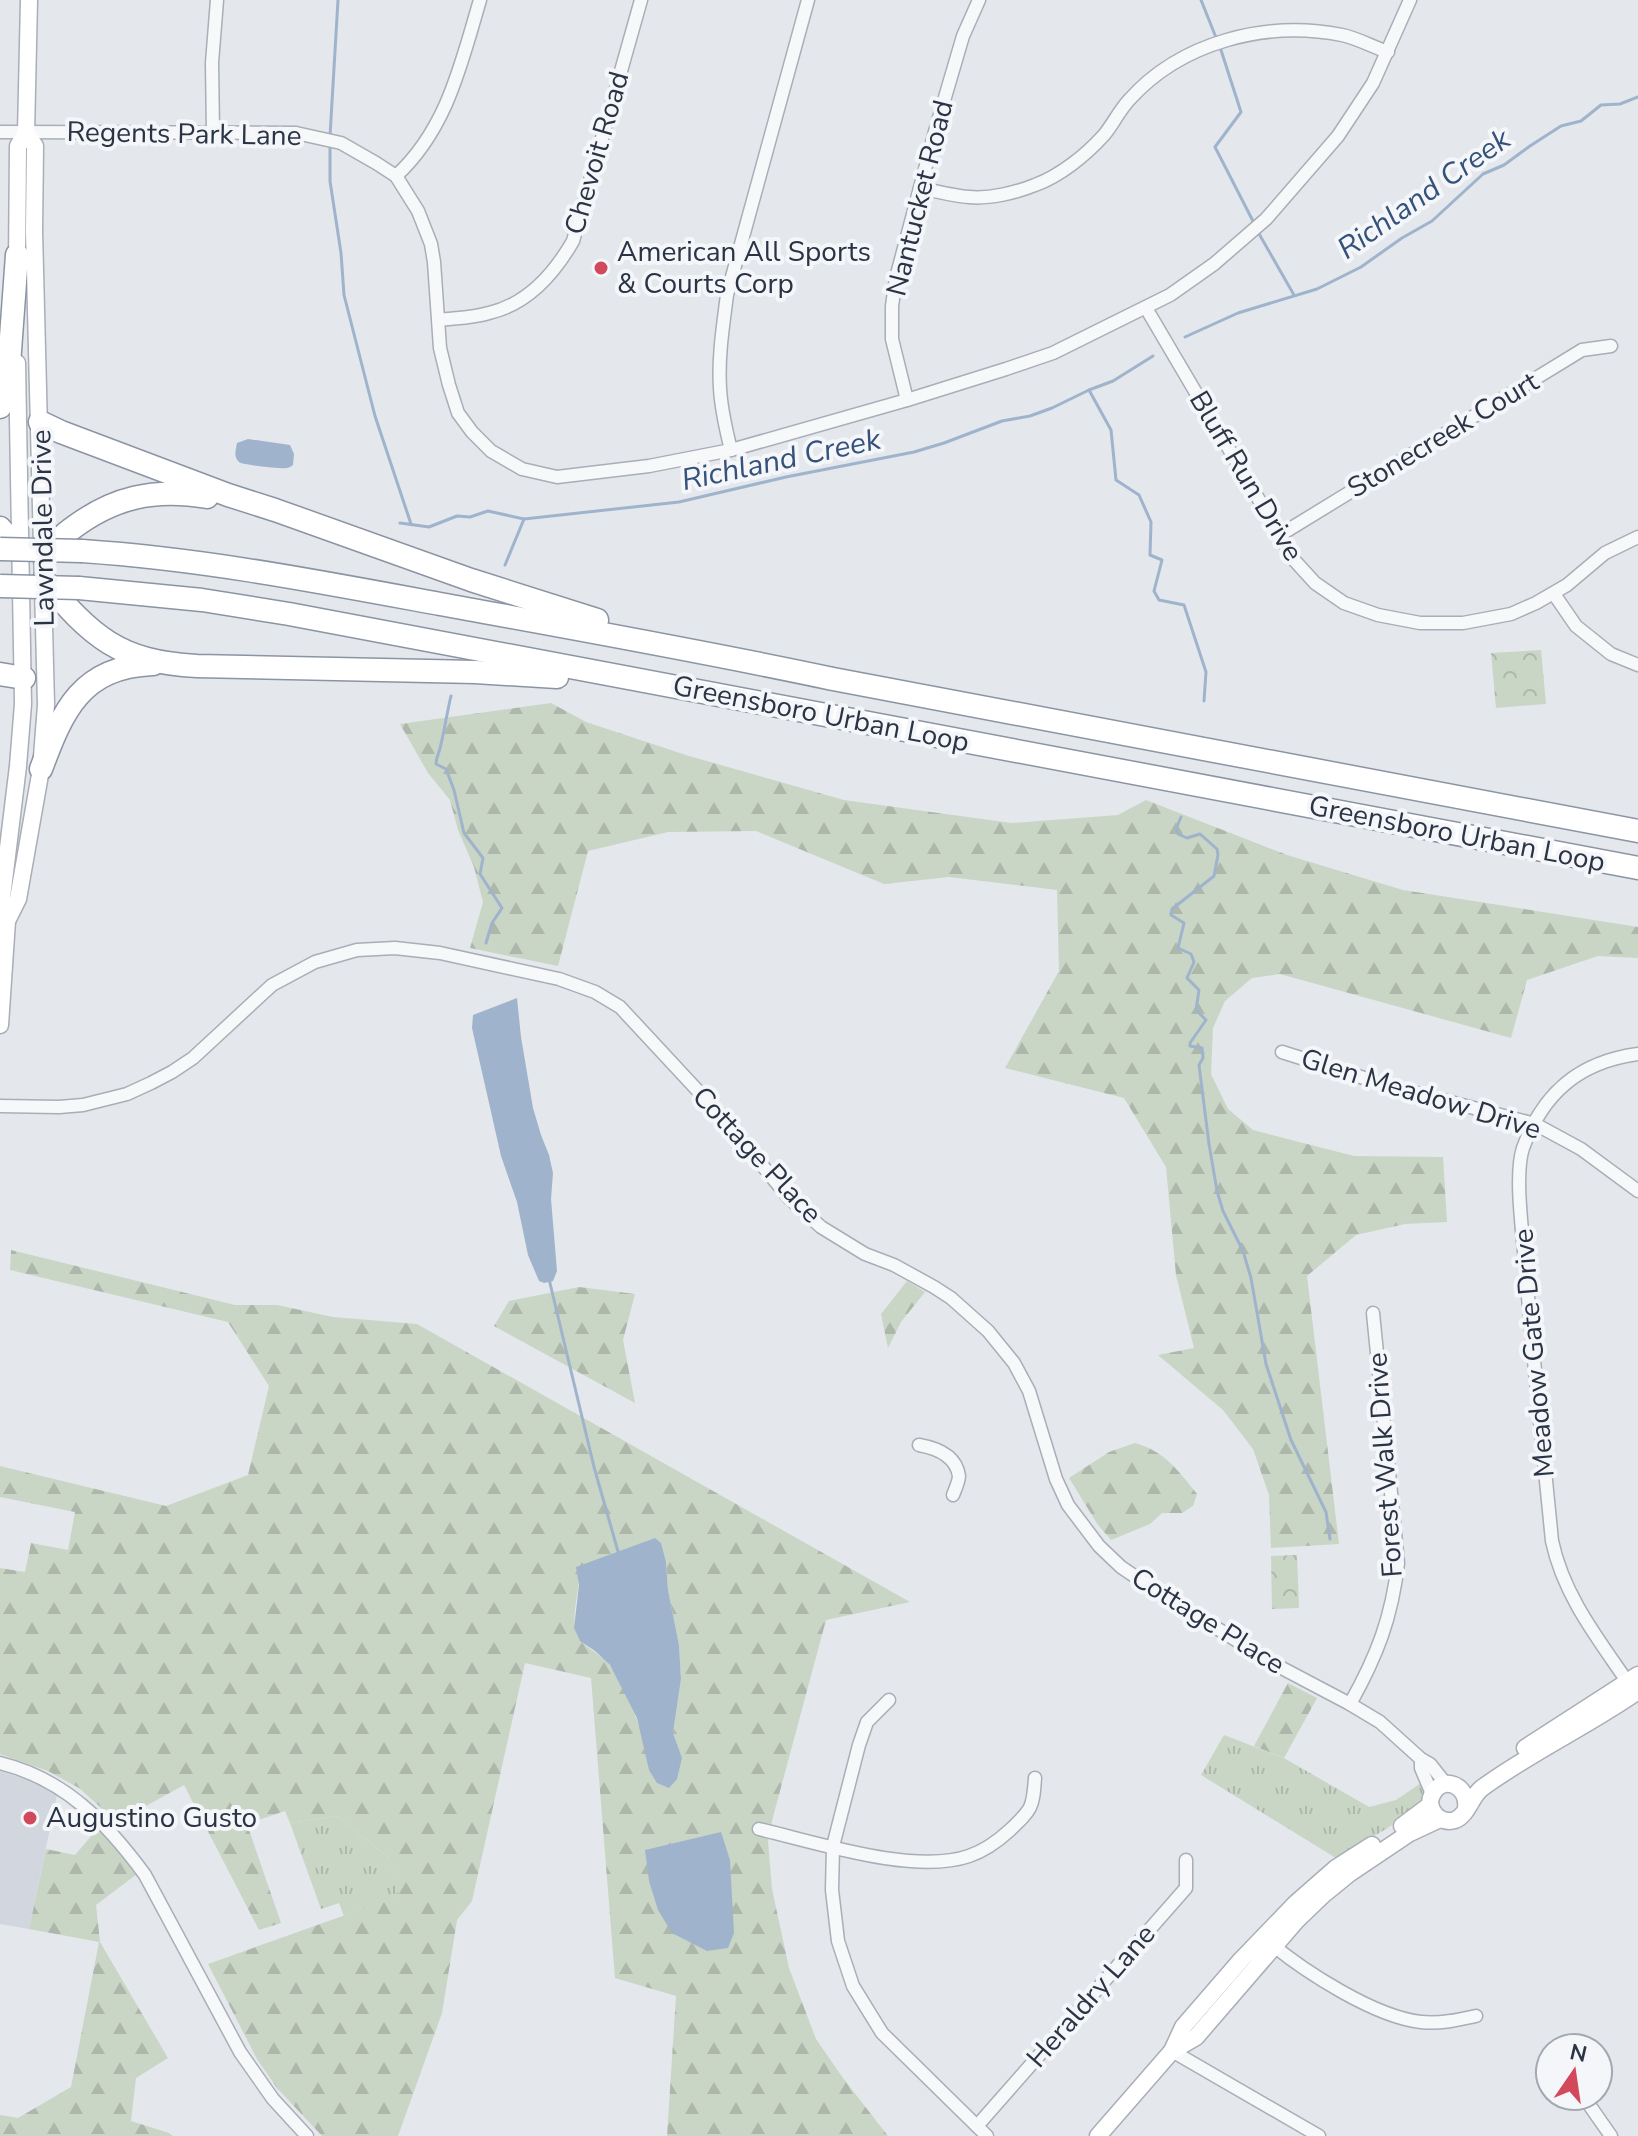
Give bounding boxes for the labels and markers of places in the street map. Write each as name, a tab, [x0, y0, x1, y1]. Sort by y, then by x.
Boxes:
place label: American All Sports & Courts Corp	[617, 233, 871, 303]
marker: American All Sports & Courts Corp	[592, 259, 610, 277]
place label: Augustino Gusto	[46, 1799, 257, 1837]
marker: Augustino Gusto	[21, 1809, 39, 1827]

